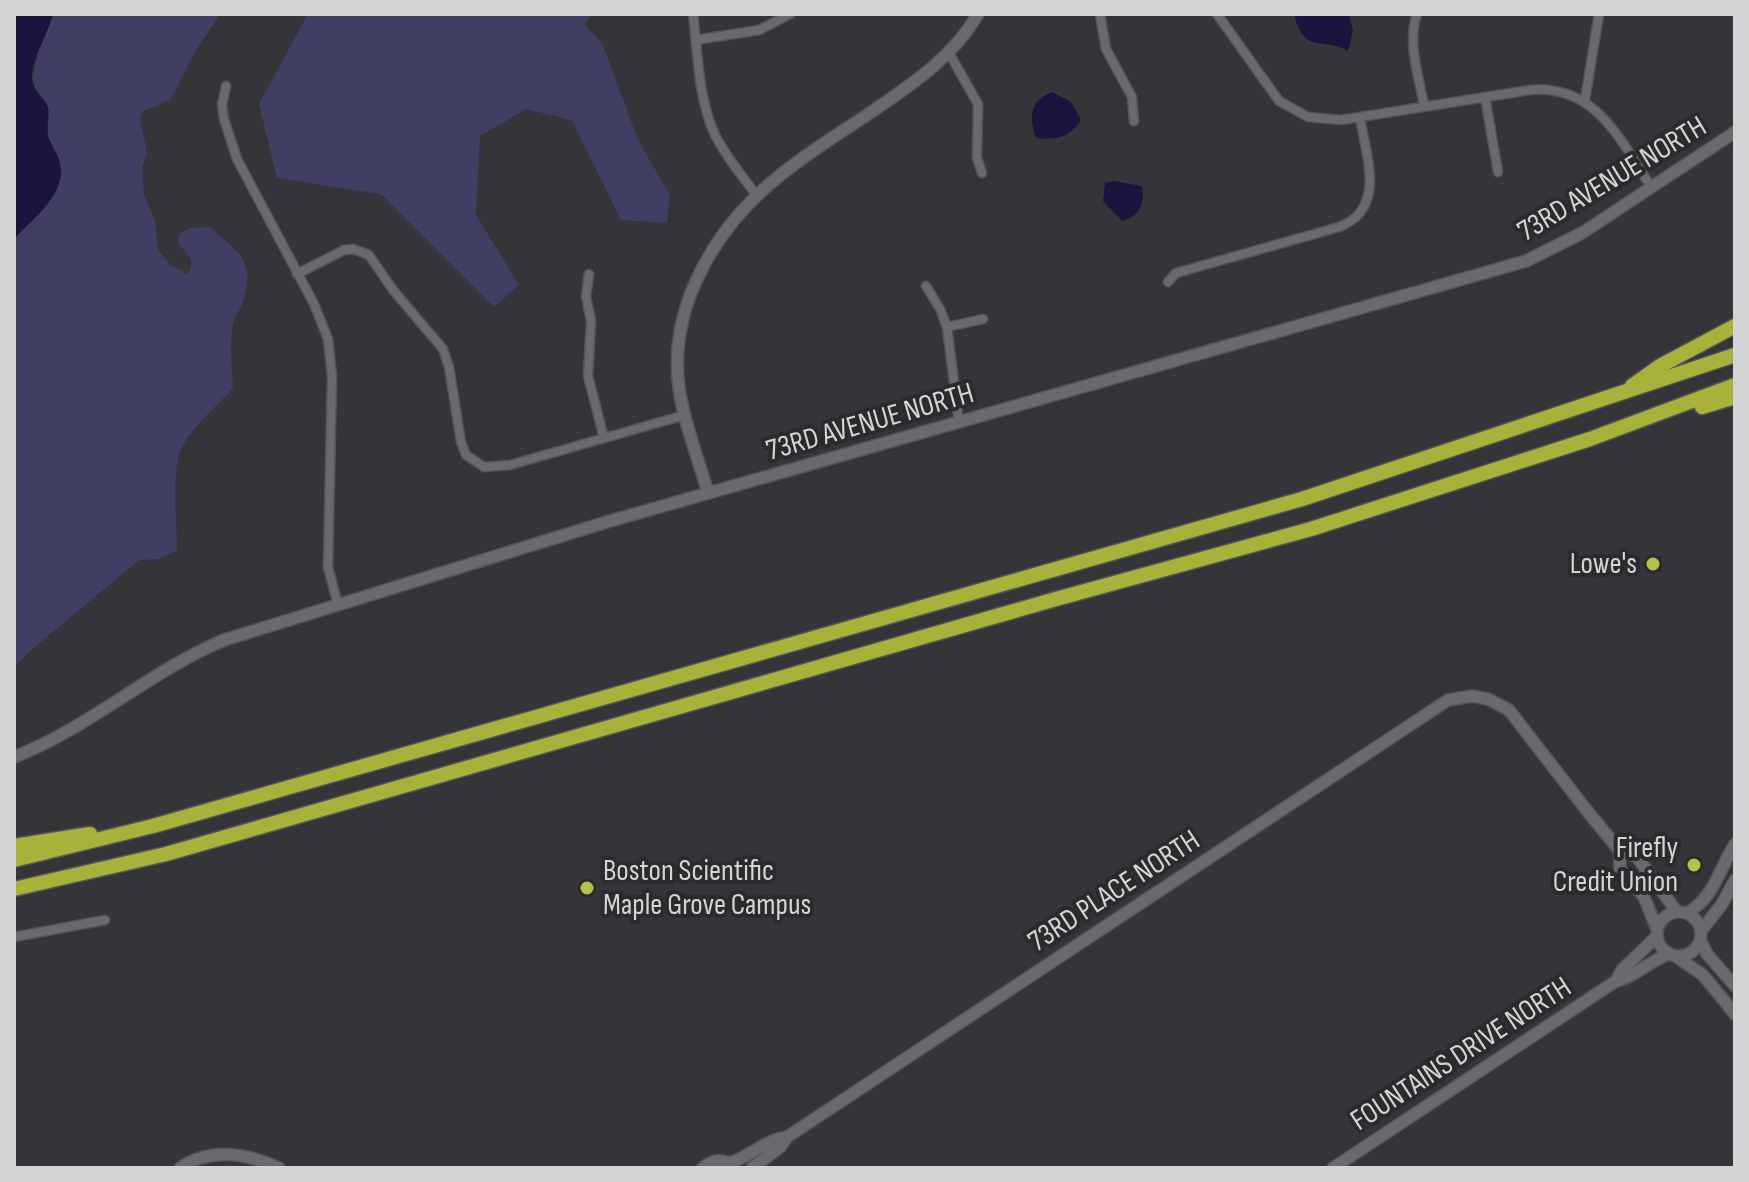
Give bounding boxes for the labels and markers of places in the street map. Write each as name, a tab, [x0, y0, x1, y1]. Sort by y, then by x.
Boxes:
place label: Lowe's	[1570, 546, 1637, 582]
marker: Lowe's	[1644, 555, 1662, 573]
place label: Firefly Credit Union	[1553, 830, 1678, 900]
place label: Boston Scientific Maple Grove Campus	[603, 853, 811, 923]
marker: Firefly Credit Union	[1685, 856, 1703, 874]
marker: Boston Scientific Maple Grove Campus	[578, 879, 596, 897]

